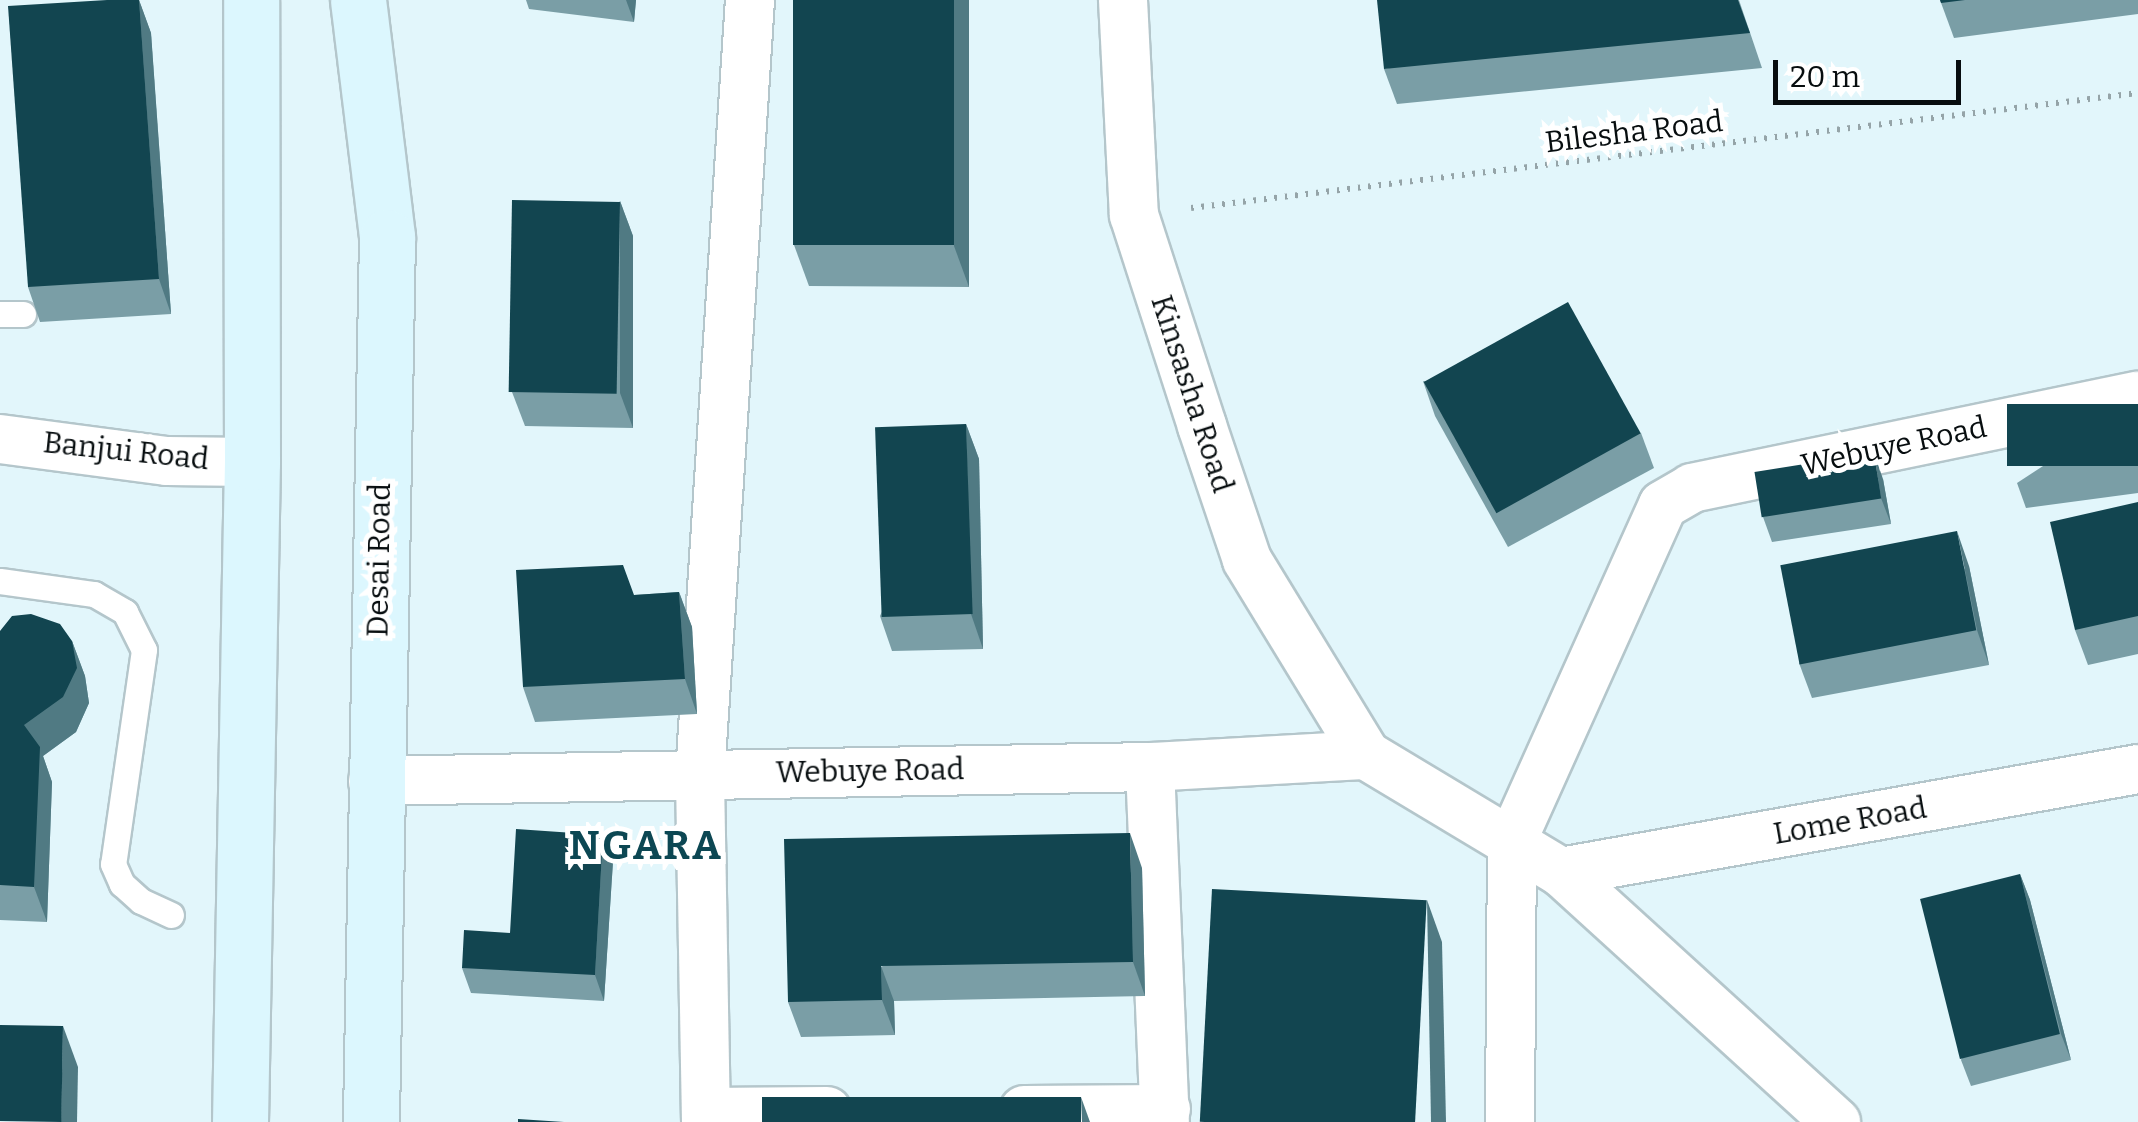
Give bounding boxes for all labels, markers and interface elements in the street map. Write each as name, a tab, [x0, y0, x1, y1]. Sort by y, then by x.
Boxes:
scale bar	[1778, 40, 1966, 102]
text: 20 m	[1790, 59, 1860, 95]
street label: Bilesha Road	[1543, 103, 1725, 161]
street label: Kinsasha Road	[1143, 291, 1241, 497]
street label: Webuye Road	[1798, 409, 1990, 483]
street label: Banjui Road	[41, 424, 211, 478]
street label: Desai Road	[360, 483, 398, 637]
street label: Webuye Road	[775, 751, 965, 791]
street label: Lome Road	[1771, 790, 1929, 852]
district label: NGARA	[569, 822, 723, 870]

